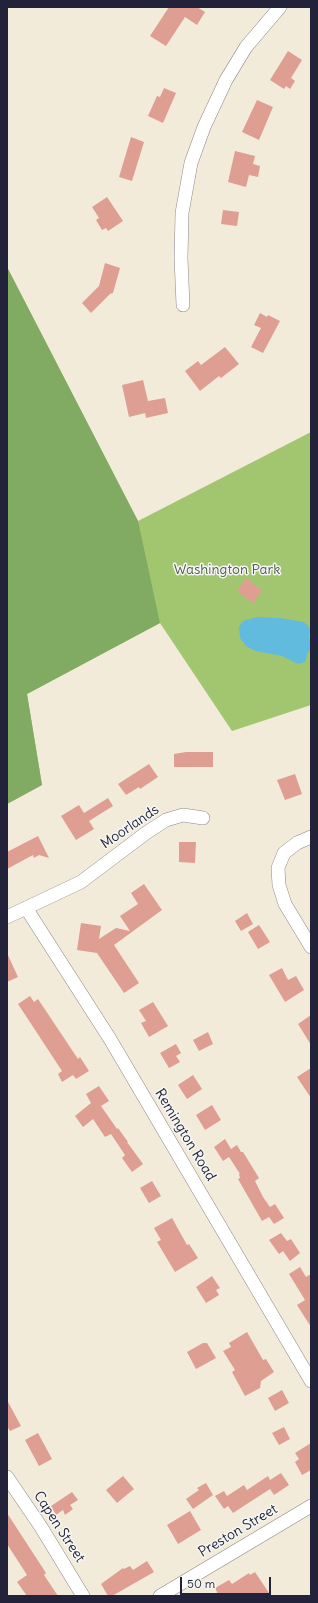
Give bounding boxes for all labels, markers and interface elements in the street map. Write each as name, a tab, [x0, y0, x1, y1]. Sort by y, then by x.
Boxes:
park label: Washington Park	[174, 562, 280, 578]
street label: Moorlands	[98, 801, 162, 853]
street label: Remington Road	[151, 1086, 219, 1184]
street label: Capen Street	[30, 1488, 88, 1566]
street label: Preston Street	[196, 1501, 280, 1561]
scale bar	[182, 1569, 273, 1595]
text: 50 m	[187, 1576, 215, 1591]

